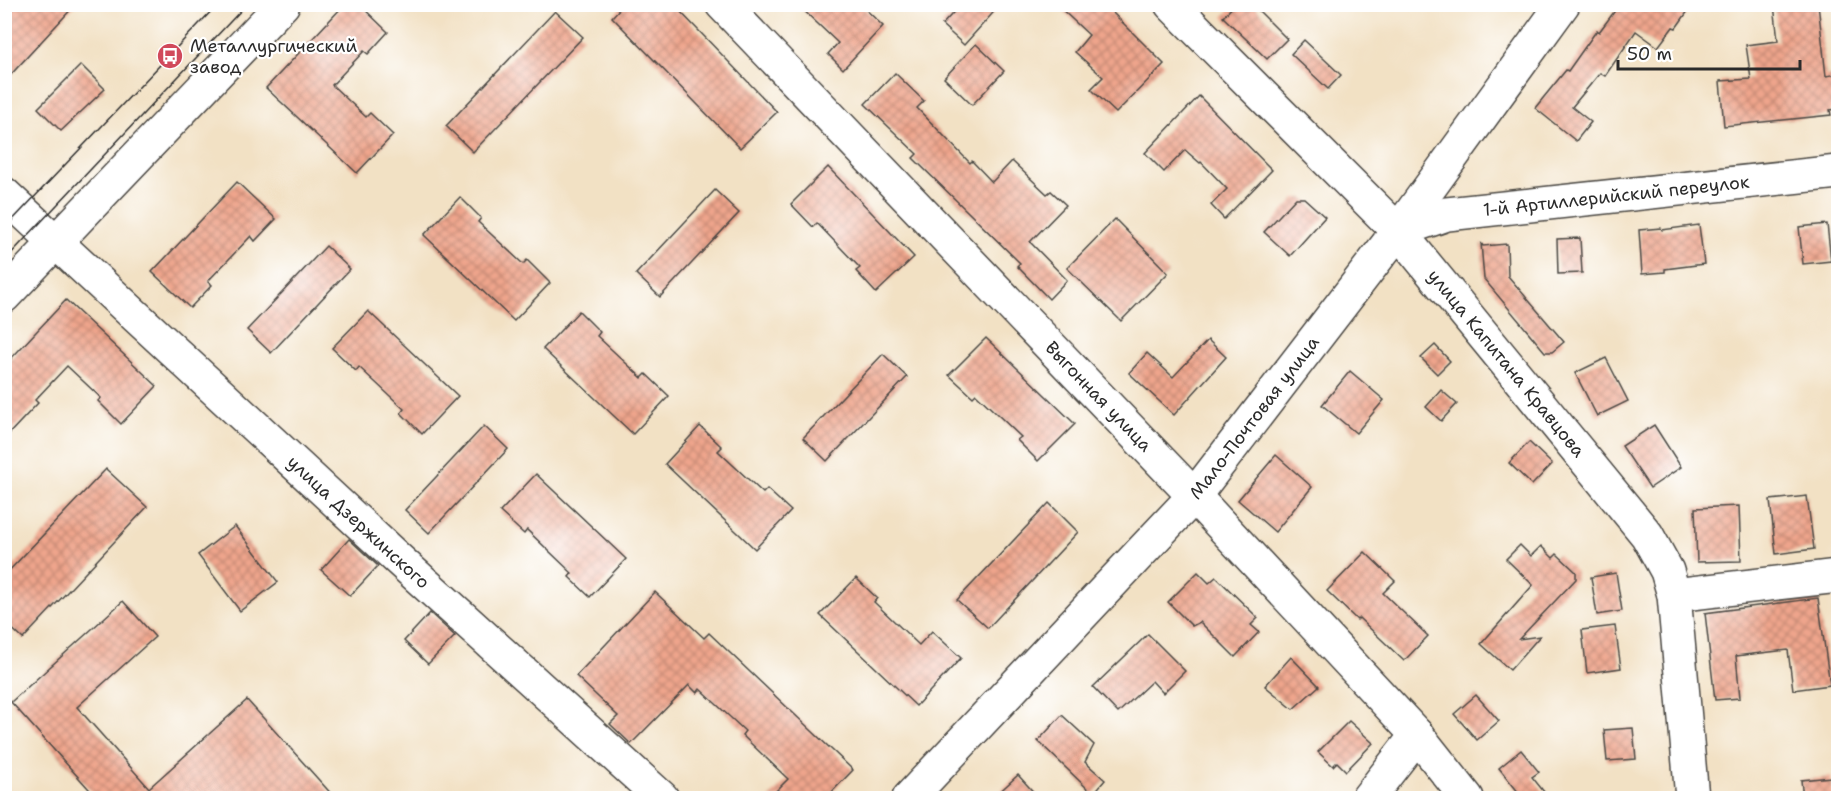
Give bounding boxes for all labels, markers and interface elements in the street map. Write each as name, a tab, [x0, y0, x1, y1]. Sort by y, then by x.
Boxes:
scale bar	[1618, 33, 1800, 71]
place label: Металлургический завод	[190, 34, 357, 79]
bus stop icon: Металлургический завод	[155, 41, 185, 71]
text: 50 m	[1627, 42, 1672, 66]
street label: 1-й Артиллерийский переулок	[1482, 170, 1751, 222]
street label: улица Капитана Кравцова	[1422, 264, 1590, 462]
street label: Мало-Почтовая улица	[1184, 331, 1325, 504]
street label: Выгонная улица	[1040, 336, 1157, 457]
street label: улица Дзержинского	[282, 450, 435, 594]

